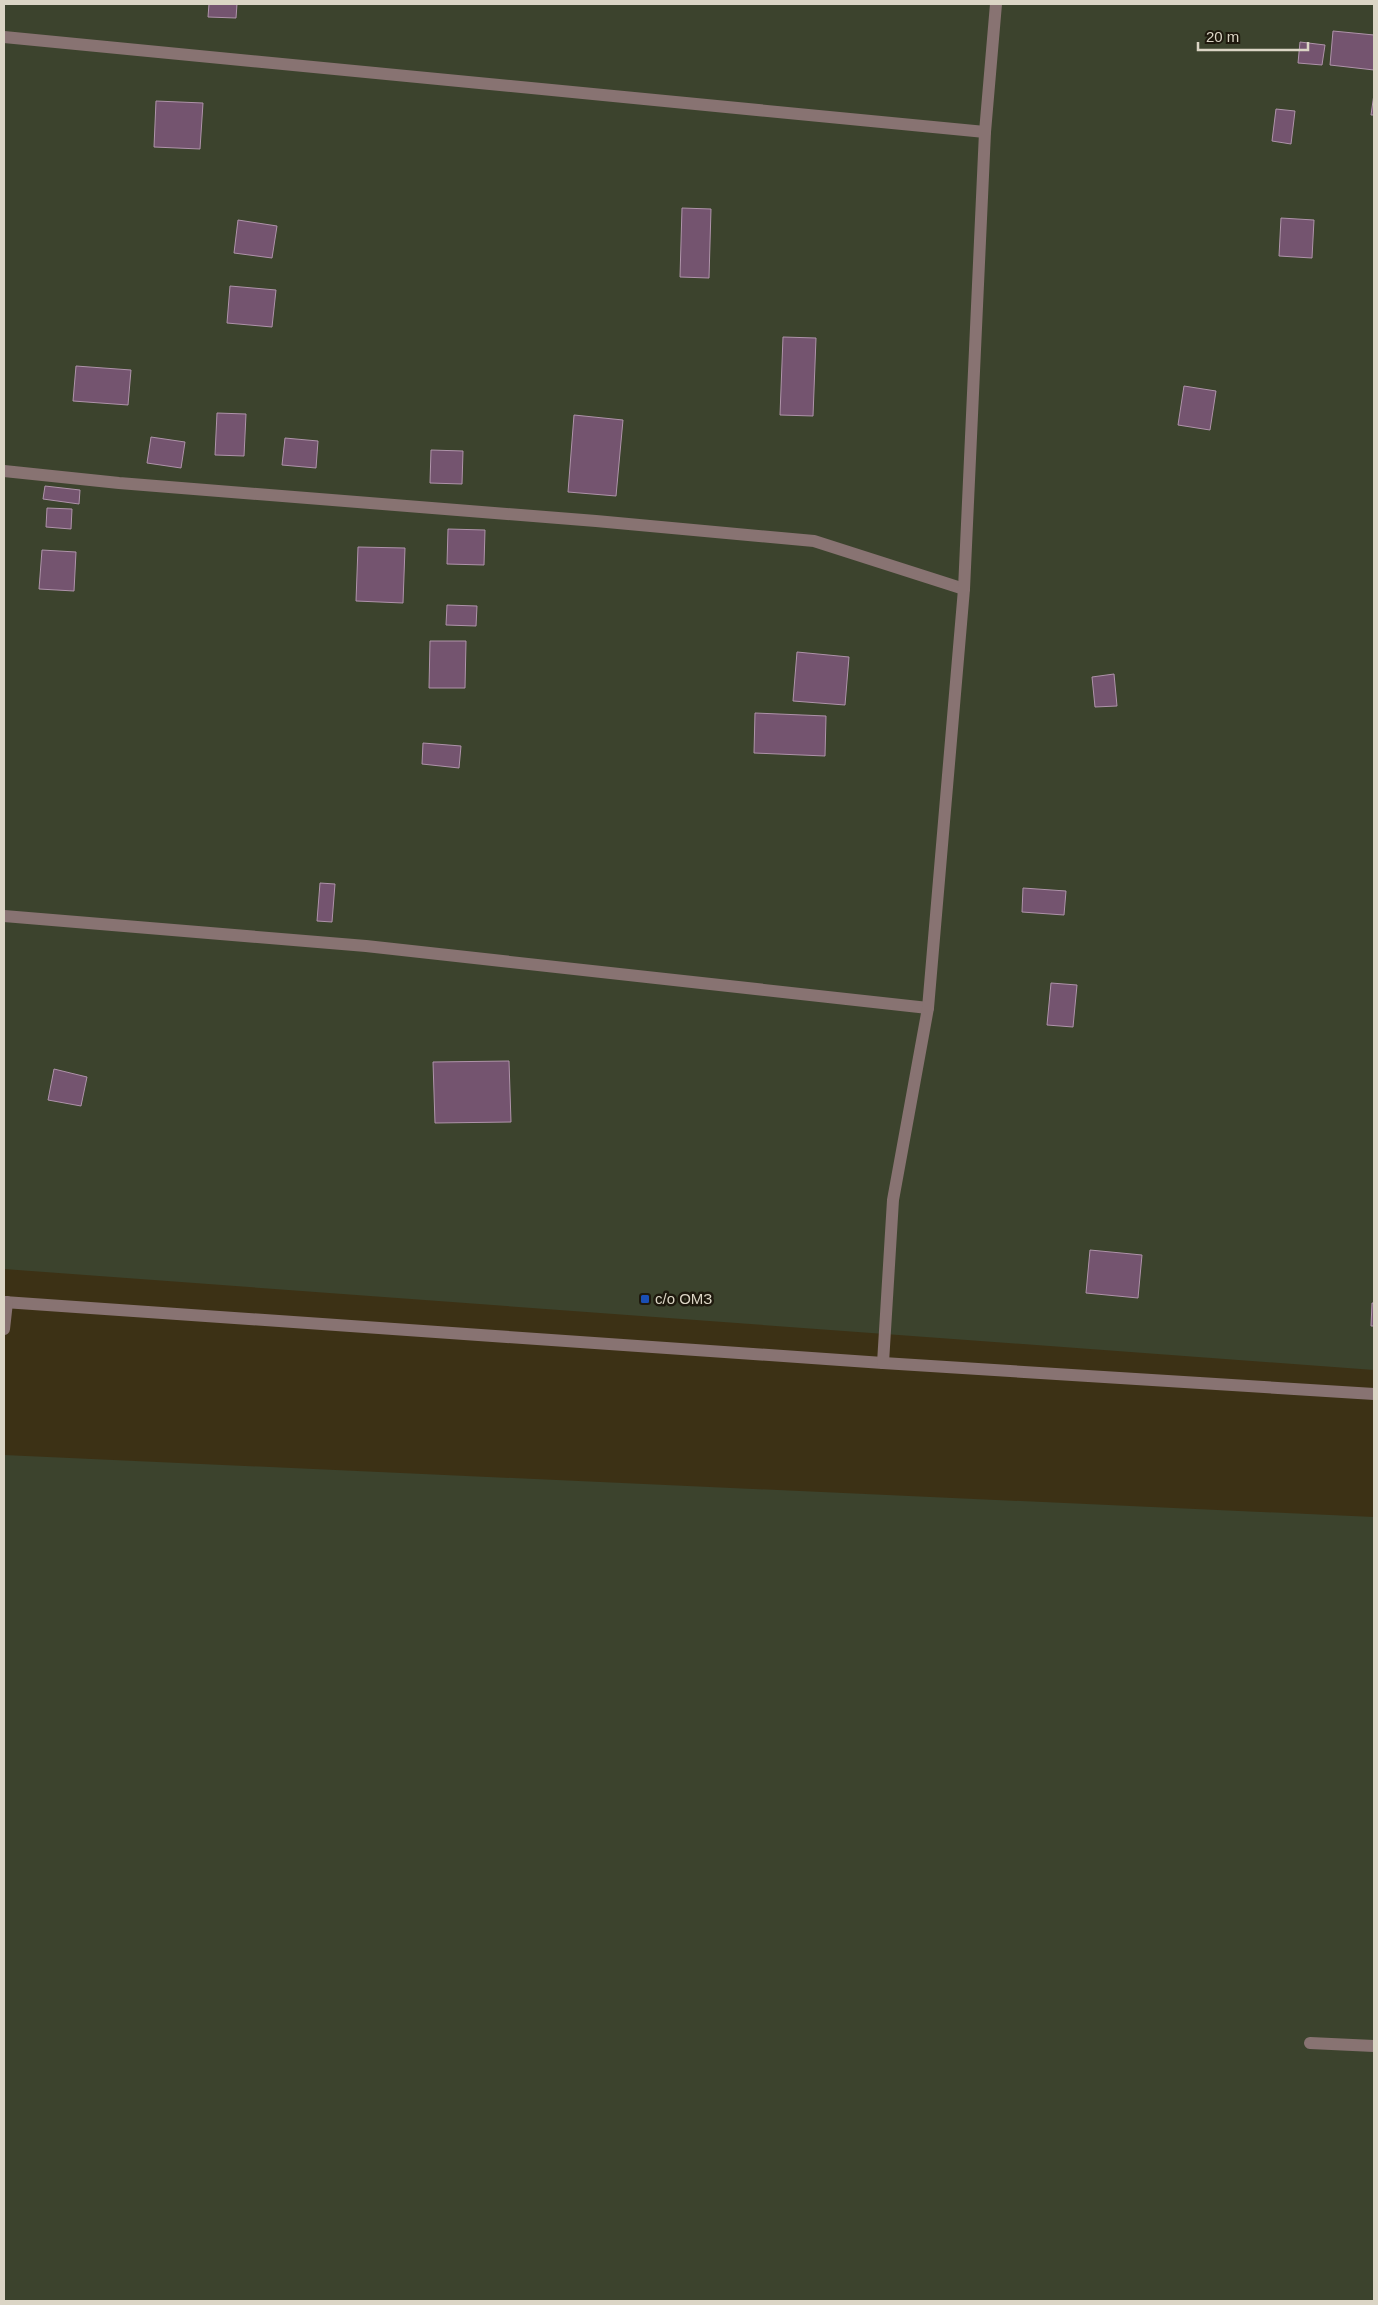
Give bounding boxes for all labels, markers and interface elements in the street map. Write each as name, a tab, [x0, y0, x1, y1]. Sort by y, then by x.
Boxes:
scale bar	[1198, 20, 1308, 52]
text: 20 m	[1206, 28, 1239, 45]
place label: с/о ОМЗ	[655, 1290, 712, 1307]
marker: с/о ОМЗ	[639, 1293, 651, 1305]

